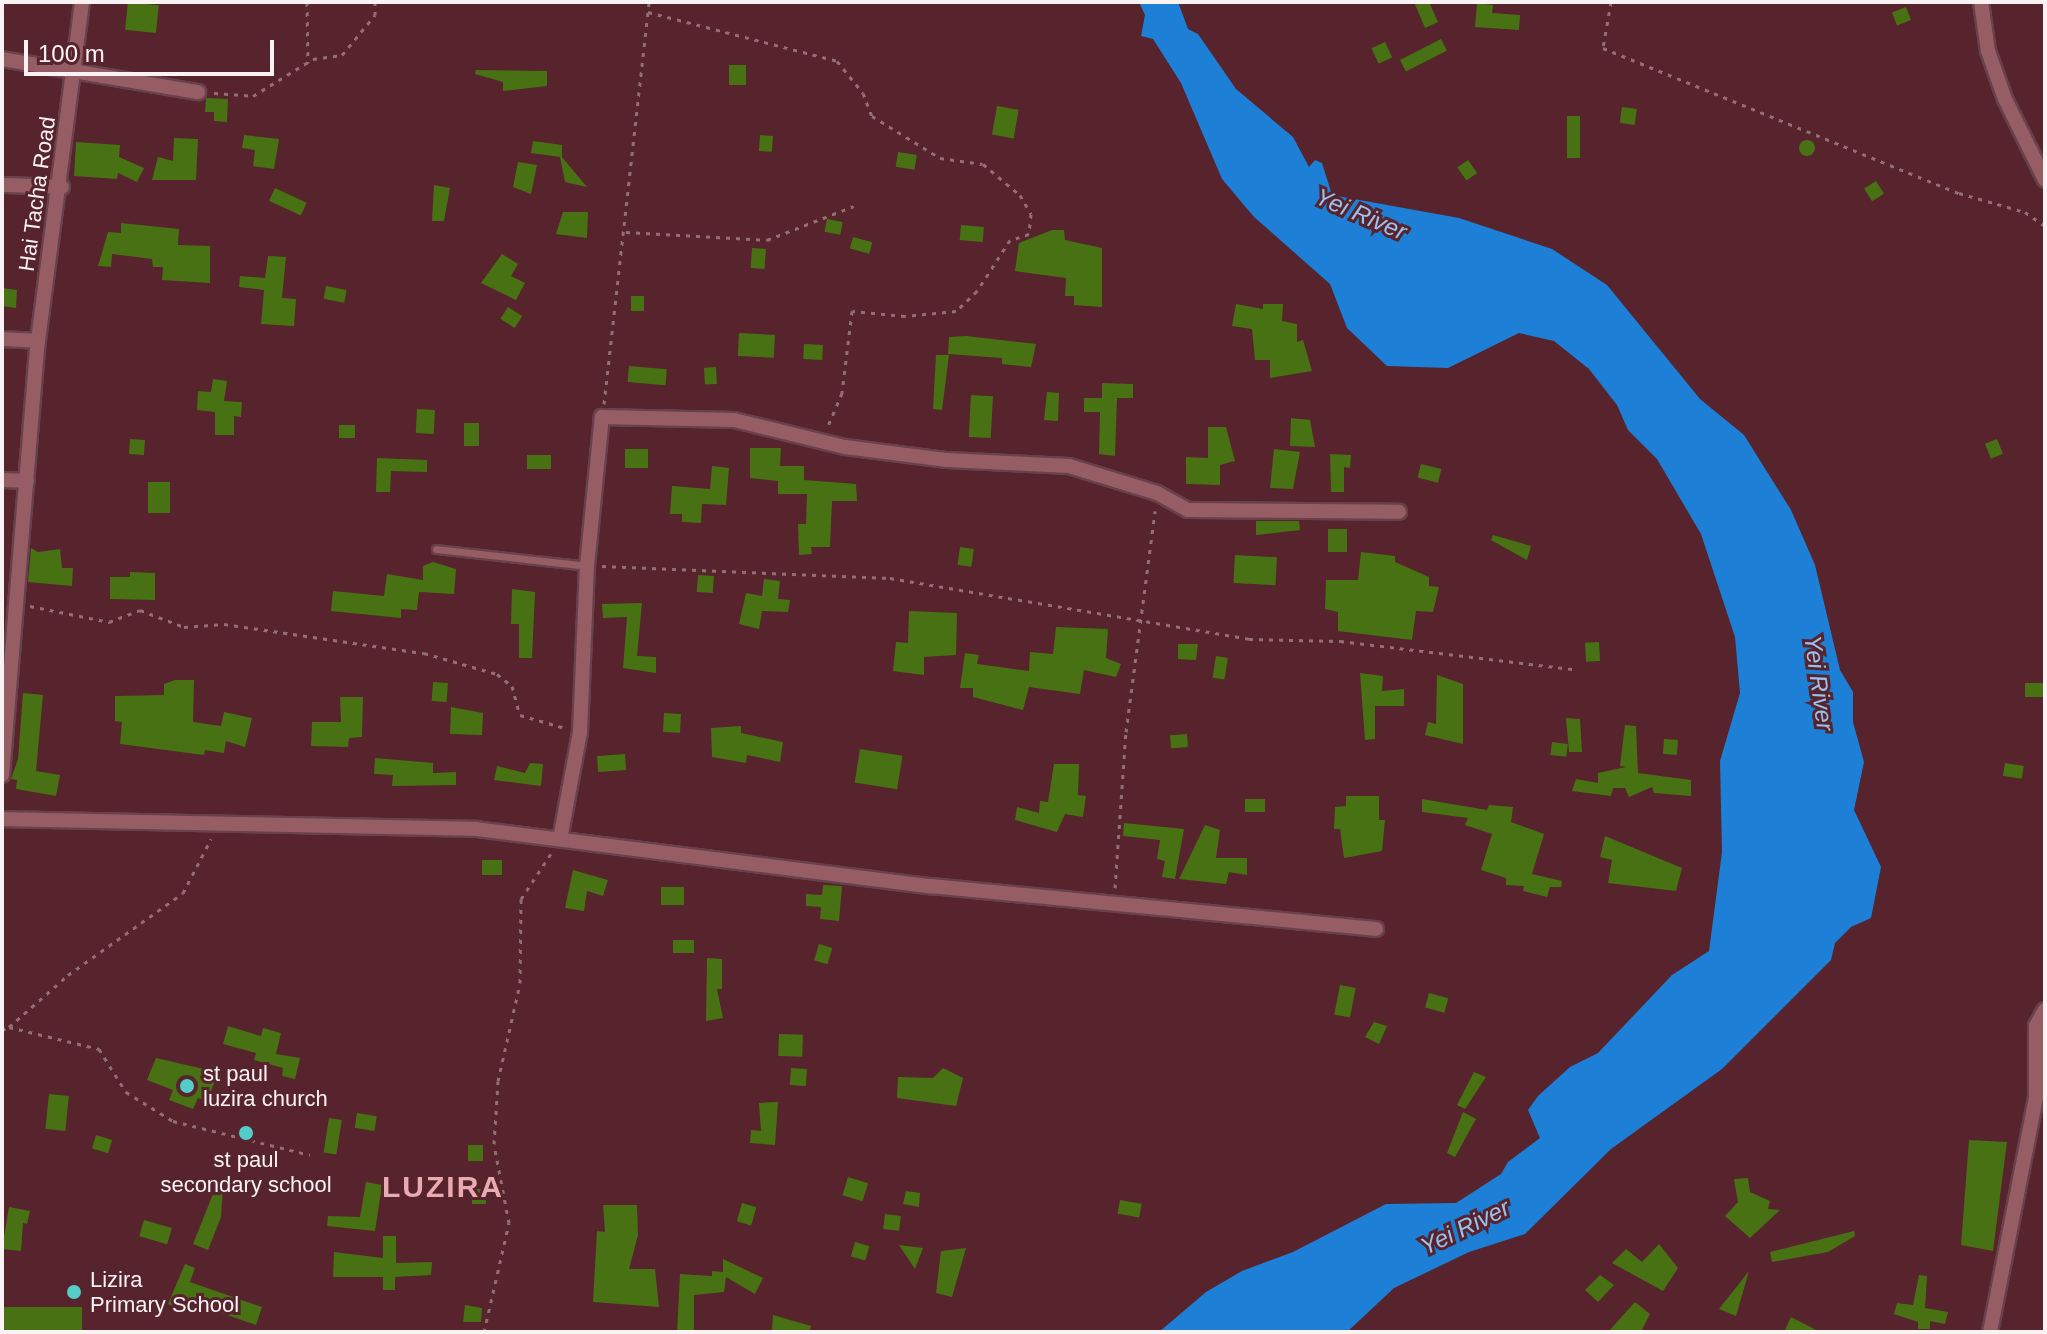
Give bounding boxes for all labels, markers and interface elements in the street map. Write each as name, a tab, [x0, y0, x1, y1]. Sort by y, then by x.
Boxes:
scale bar	[28, 24, 278, 74]
text: 100 m	[38, 40, 105, 67]
street label: Hai Tacha Road	[13, 115, 61, 273]
water label: Yei River	[1311, 182, 1411, 246]
water label: Yei River	[1798, 633, 1840, 733]
place label: st paul luzira church	[203, 1060, 328, 1112]
marker: st paul luzira church	[178, 1077, 196, 1095]
marker: st paul secondary school	[237, 1124, 255, 1142]
place label: st paul secondary school	[160, 1146, 332, 1198]
district label: LUZIRA	[382, 1169, 504, 1205]
water label: Yei River	[1416, 1193, 1514, 1261]
place label: Lizira Primary School	[90, 1266, 239, 1318]
marker: Lizira Primary School	[65, 1283, 83, 1301]

